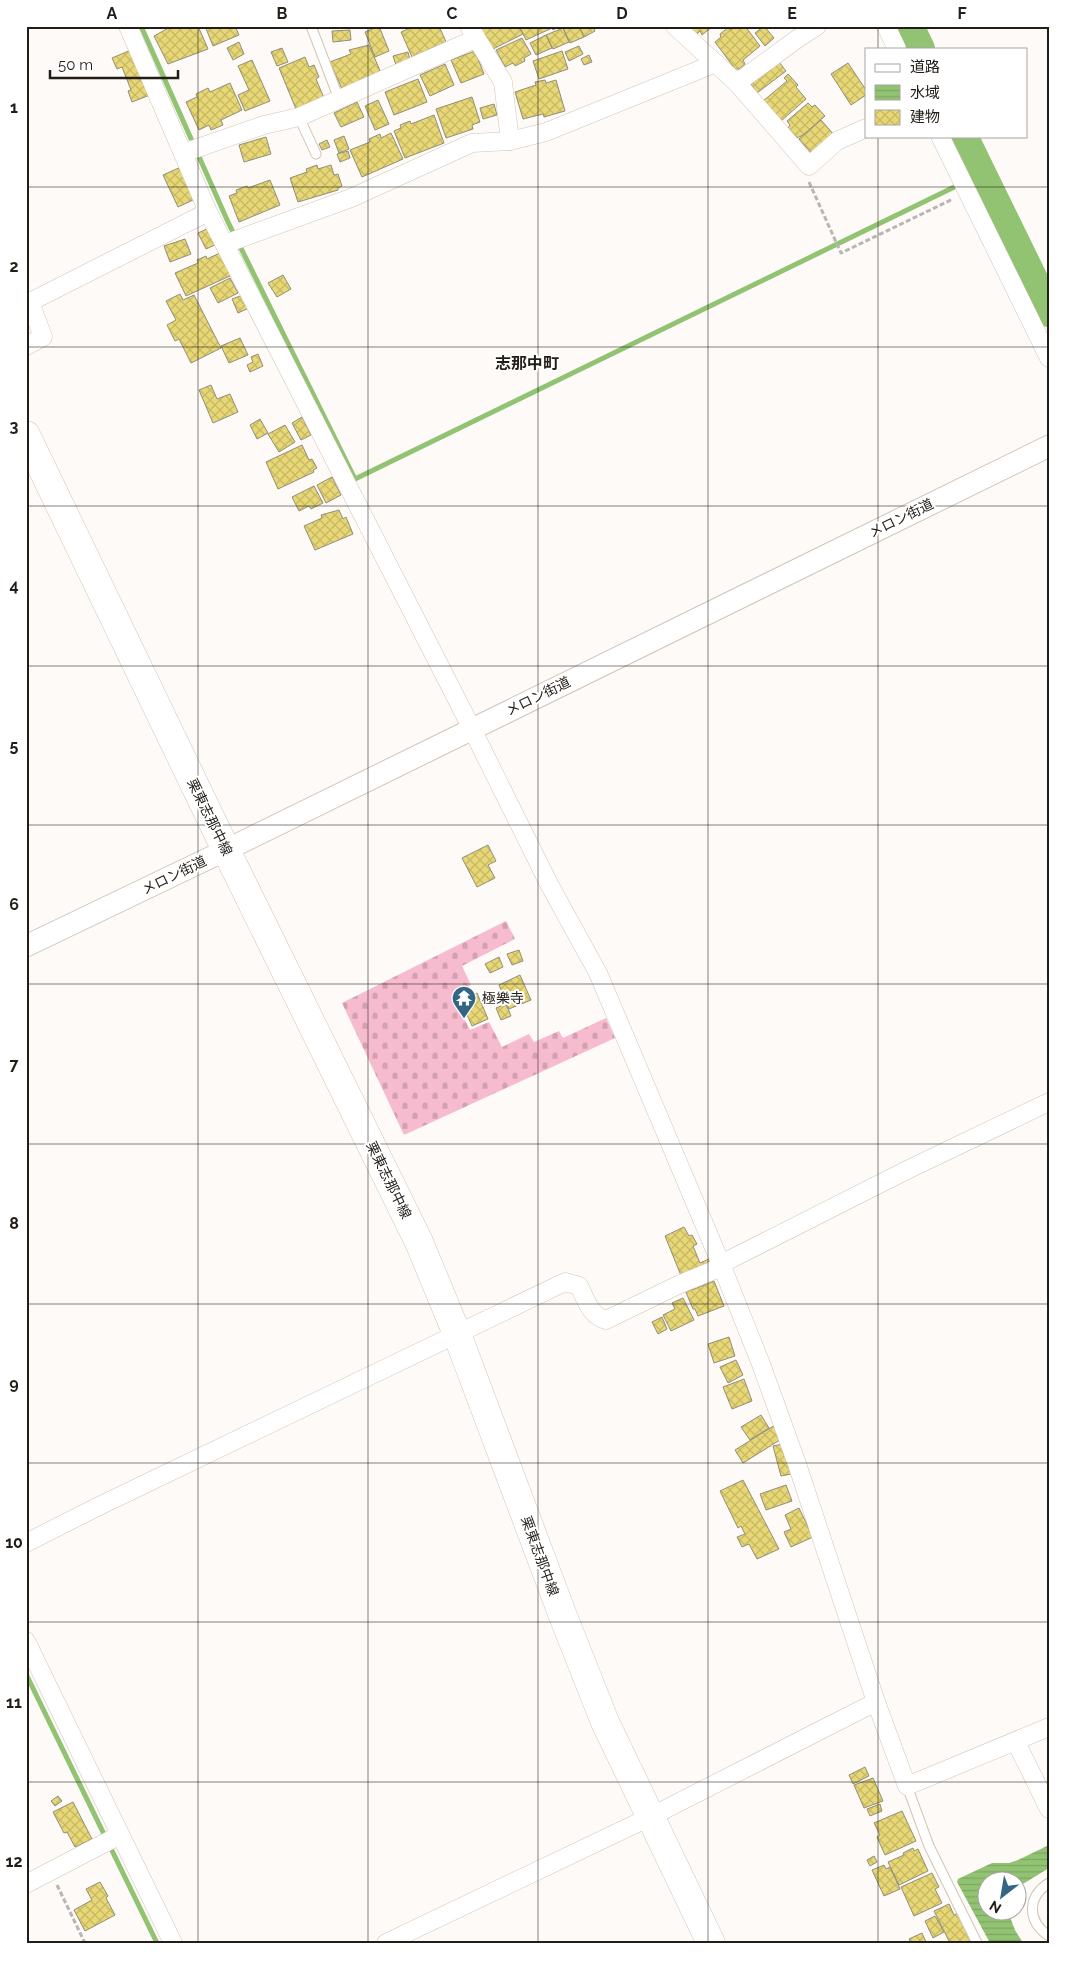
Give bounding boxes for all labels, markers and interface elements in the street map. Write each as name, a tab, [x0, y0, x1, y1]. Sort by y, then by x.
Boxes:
text: A	[107, 4, 118, 23]
text: B	[277, 4, 288, 23]
text: C	[447, 4, 458, 23]
text: D	[616, 4, 628, 23]
text: E	[787, 4, 797, 23]
text: F	[957, 4, 967, 23]
scale bar	[50, 48, 178, 80]
legend	[865, 48, 1028, 138]
text: 50 m	[58, 56, 93, 74]
text: 道路	[910, 58, 940, 76]
text: 水域	[910, 84, 940, 102]
text: 1	[10, 98, 18, 117]
text: 建物	[910, 108, 940, 126]
text: 2	[9, 257, 19, 276]
district label: 志那中町	[495, 354, 559, 373]
text: 3	[10, 417, 19, 436]
street label: メロン街道	[866, 495, 936, 541]
text: 4	[9, 576, 19, 595]
street label: メロン街道	[503, 673, 573, 719]
text: 5	[10, 736, 19, 755]
street label: 栗東志那中線	[184, 776, 236, 858]
street label: メロン街道	[139, 852, 209, 898]
text: 6	[9, 895, 19, 914]
temple icon: 極樂寺	[451, 985, 477, 1019]
place label: 極樂寺	[482, 990, 524, 1006]
text: 7	[10, 1055, 19, 1074]
street label: 栗東志那中線	[363, 1139, 415, 1221]
text: 8	[9, 1214, 19, 1233]
text: 9	[9, 1374, 19, 1393]
street label: 栗東志那中線	[518, 1514, 562, 1598]
text: 10	[5, 1533, 23, 1552]
text: 11	[6, 1693, 22, 1712]
text: 12	[6, 1852, 22, 1871]
north arrow	[978, 1872, 1028, 1922]
text: N	[987, 1898, 1004, 1917]

